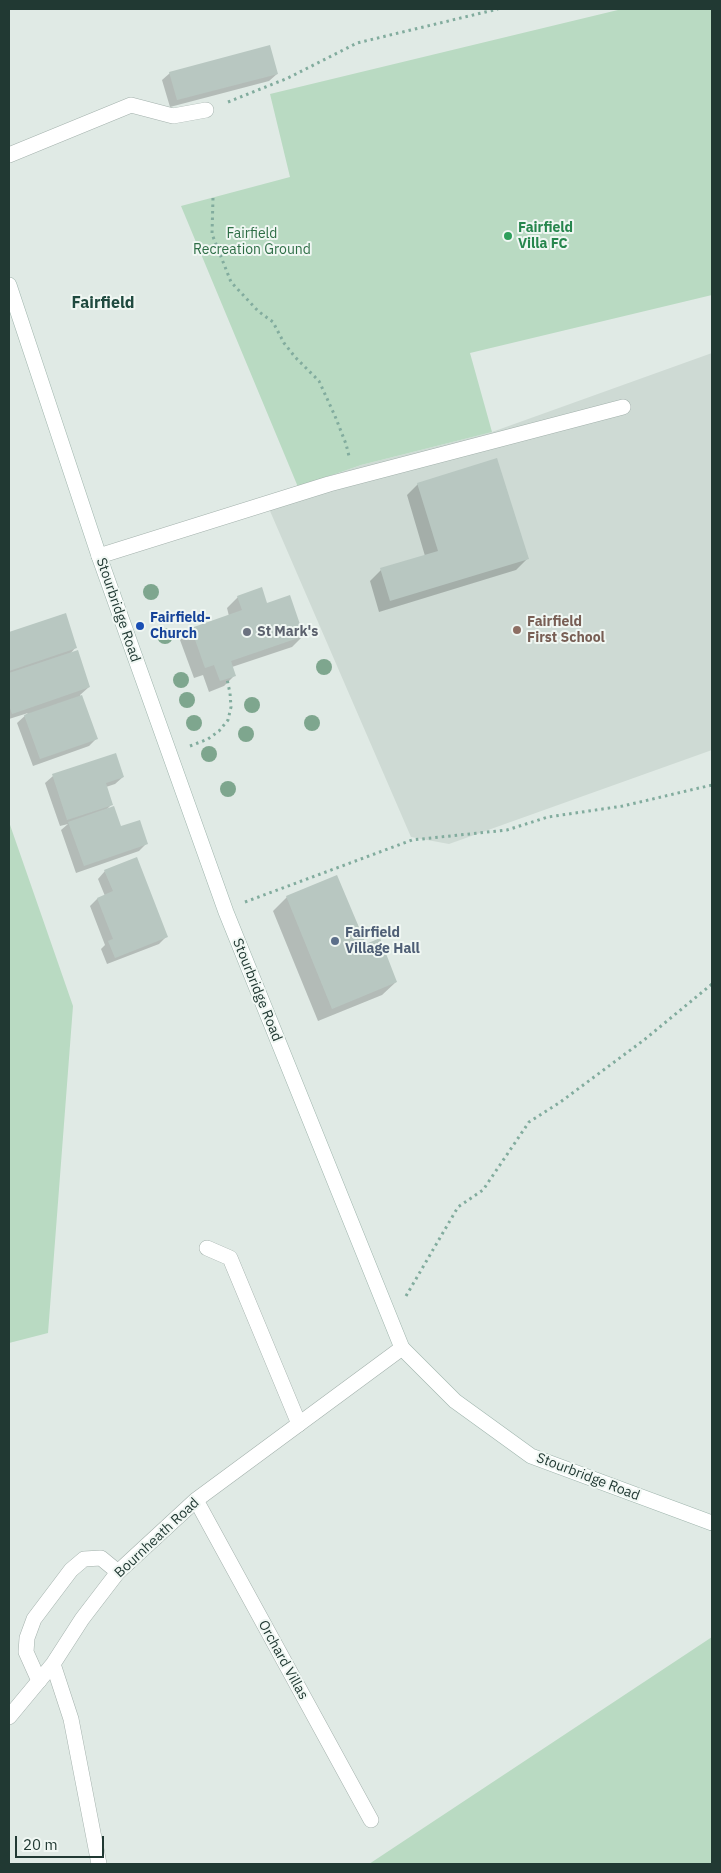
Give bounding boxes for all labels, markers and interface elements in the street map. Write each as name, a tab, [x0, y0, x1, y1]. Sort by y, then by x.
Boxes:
place label: Fairfield Villa FC	[518, 220, 573, 252]
park label: Fairfield Recreation Ground	[193, 226, 311, 258]
marker: Fairfield Villa FC	[502, 230, 514, 242]
district label: Fairfield	[72, 293, 134, 313]
street label: Stourbridge Road	[92, 556, 144, 664]
place label: Fairfield- Church	[150, 610, 211, 642]
place label: Fairfield First School	[527, 614, 605, 646]
marker: Fairfield- Church	[134, 620, 146, 632]
place label: St Mark's	[257, 624, 318, 640]
marker: Fairfield First School	[511, 624, 523, 636]
marker: St Mark's	[241, 626, 253, 638]
place label: Fairfield Village Hall	[345, 925, 420, 958]
marker: Fairfield Village Hall	[329, 935, 341, 947]
street label: Stourbridge Road	[229, 936, 285, 1044]
street label: Stourbridge Road	[534, 1450, 642, 1504]
street label: Bournheath Road	[111, 1495, 203, 1581]
street label: Orchard Villas	[254, 1618, 312, 1702]
scale bar	[18, 1826, 106, 1858]
text: 20 m	[23, 1835, 58, 1854]

